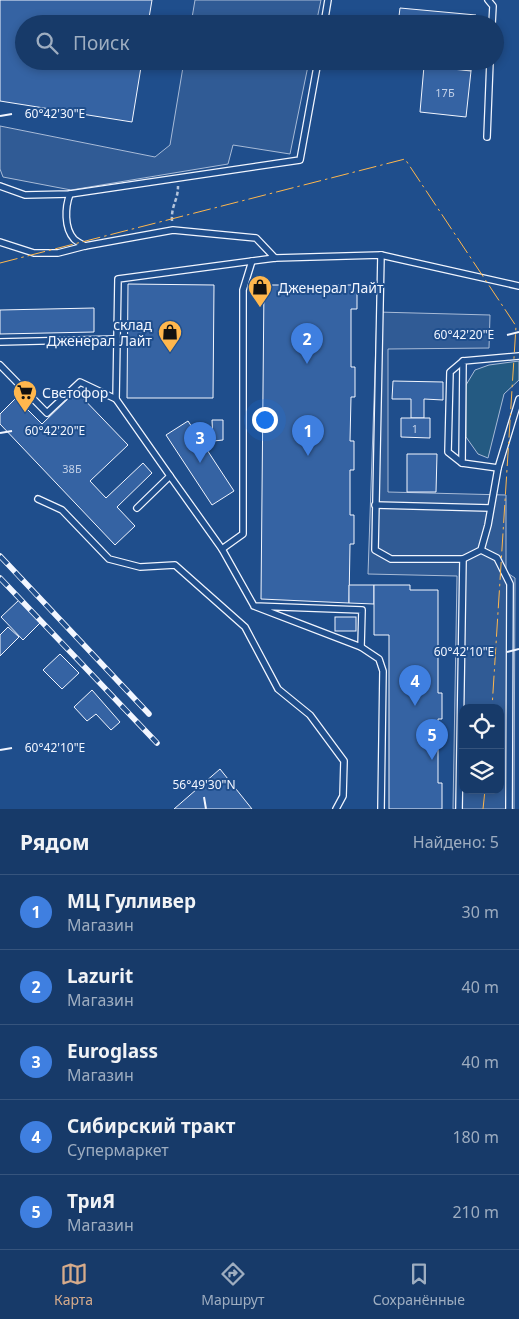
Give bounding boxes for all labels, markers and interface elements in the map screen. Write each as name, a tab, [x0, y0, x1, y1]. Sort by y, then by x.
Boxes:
search box	[15, 15, 504, 70]
icon: search	[33, 29, 61, 57]
text: Поиск	[73, 30, 129, 56]
house number: 17Б	[435, 85, 455, 100]
text: 60°42'30"E	[25, 105, 85, 122]
shop icon: Дженерал Лайт	[247, 274, 273, 308]
place label: Дженерал Лайт	[278, 278, 384, 297]
place label: склад Дженерал Лайт	[47, 315, 152, 350]
shop icon: склад Дженерал Лайт	[157, 319, 183, 353]
pin: 2	[291, 323, 323, 364]
text: 60°42'20"E	[434, 326, 494, 343]
supermarket icon: Светофор	[12, 379, 38, 413]
place label: Светофор	[42, 383, 108, 402]
your location	[252, 407, 278, 433]
pin: 1	[292, 415, 324, 456]
house number: 1	[412, 421, 418, 436]
text: 60°42'20"E	[25, 422, 85, 439]
pin: 3	[184, 422, 216, 463]
house number: 38Б	[62, 461, 82, 476]
text: 60°42'10"E	[434, 643, 494, 660]
pin: 4	[399, 665, 431, 706]
map controls	[459, 704, 504, 794]
button: locate	[459, 704, 504, 749]
pin: 5	[416, 719, 448, 760]
text: 60°42'10"E	[25, 739, 85, 756]
button: layers	[459, 749, 504, 794]
text: 56°49'30"N	[172, 776, 236, 793]
text: Рядом	[20, 828, 90, 856]
text: Найдено: 5	[413, 831, 499, 853]
text: МЦ Гулливер	[67, 888, 196, 914]
text: 1	[31, 901, 41, 923]
text: 30 m	[462, 901, 499, 923]
text: Магазин	[67, 914, 134, 936]
text: Lazurit	[67, 963, 133, 989]
text: 2	[31, 976, 41, 998]
text: 40 m	[462, 976, 499, 998]
text: Магазин	[67, 989, 134, 1011]
text: Euroglass	[67, 1038, 158, 1064]
text: 3	[31, 1051, 41, 1073]
text: 40 m	[462, 1051, 499, 1073]
text: Магазин	[67, 1064, 134, 1086]
text: Сибирский тракт	[67, 1113, 235, 1139]
text: 4	[31, 1126, 41, 1148]
text: 180 m	[452, 1126, 499, 1148]
text: Супермаркет	[67, 1139, 169, 1161]
text: ТриЯ	[67, 1188, 115, 1214]
text: 5	[31, 1201, 41, 1223]
text: 210 m	[452, 1201, 499, 1223]
text: Магазин	[67, 1214, 134, 1236]
tab: Карта	[54, 1260, 93, 1309]
tab: Маршрут	[201, 1260, 265, 1309]
tab: Сохранённые	[373, 1260, 465, 1309]

